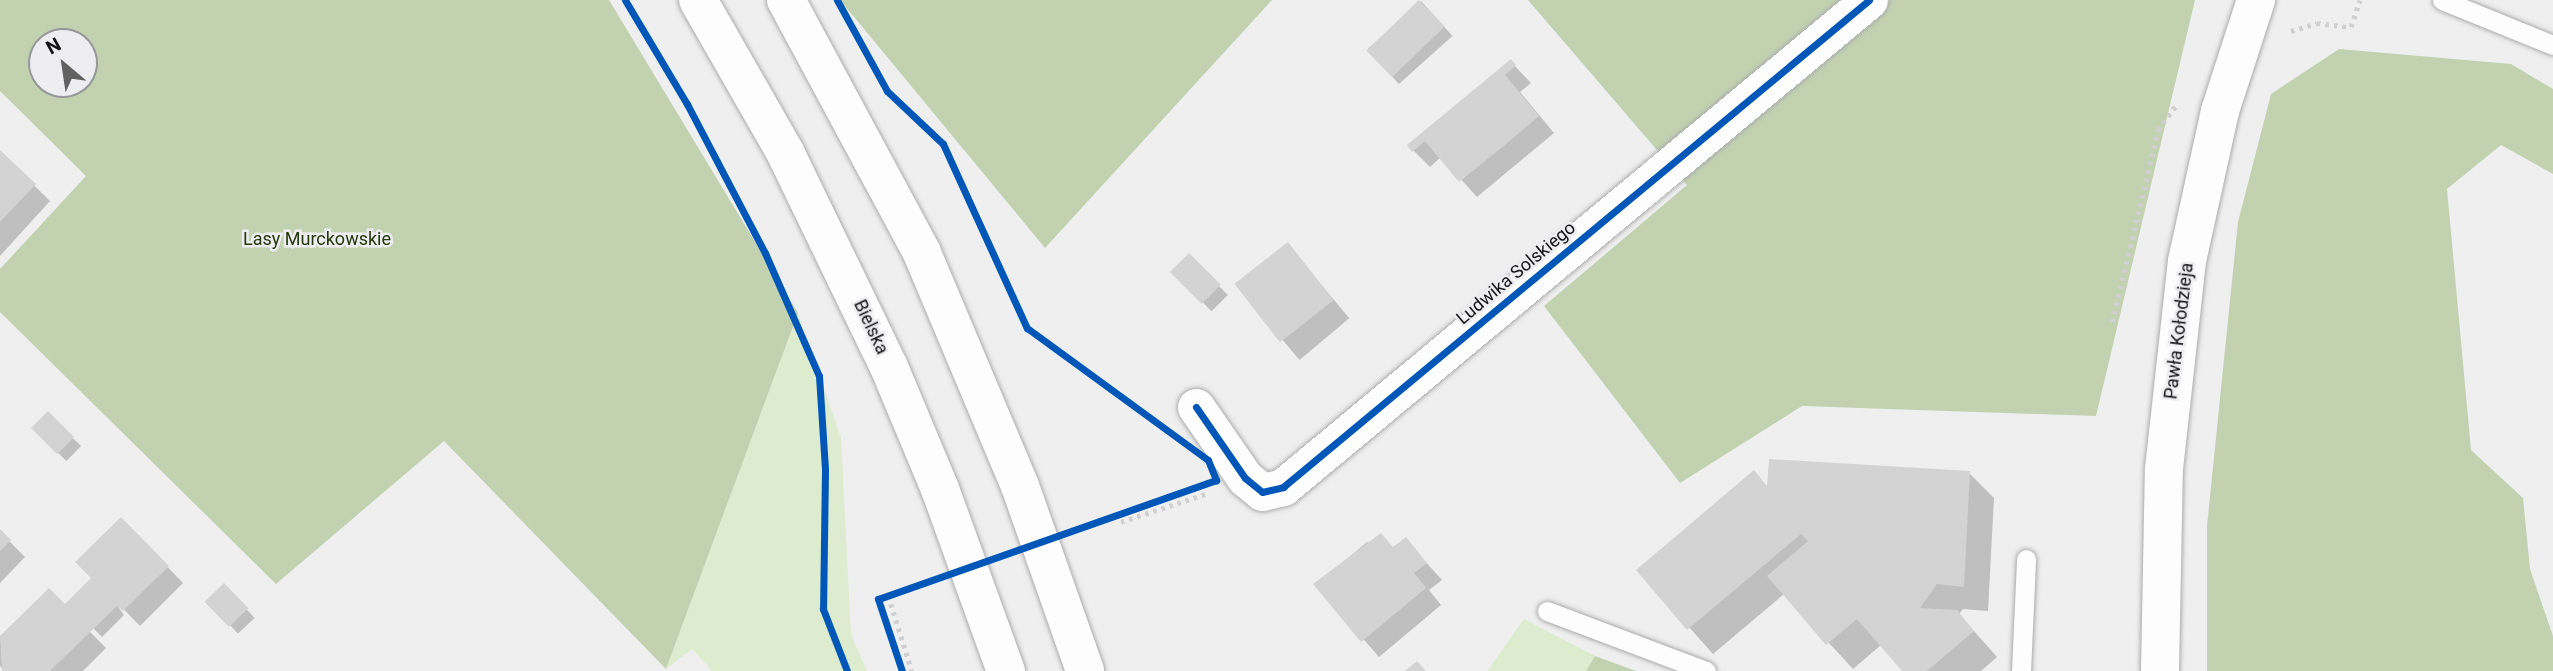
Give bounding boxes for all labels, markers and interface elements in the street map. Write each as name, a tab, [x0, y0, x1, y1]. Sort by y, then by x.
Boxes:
north arrow	[28, 28, 98, 98]
text: N	[42, 33, 65, 59]
street label: Ludwika Solskiego	[1452, 217, 1580, 329]
park label: Lasy Murckowskie	[243, 228, 391, 250]
street label: Pawła Kołodzieja	[2160, 262, 2198, 400]
street label: Bielska	[849, 296, 893, 358]

